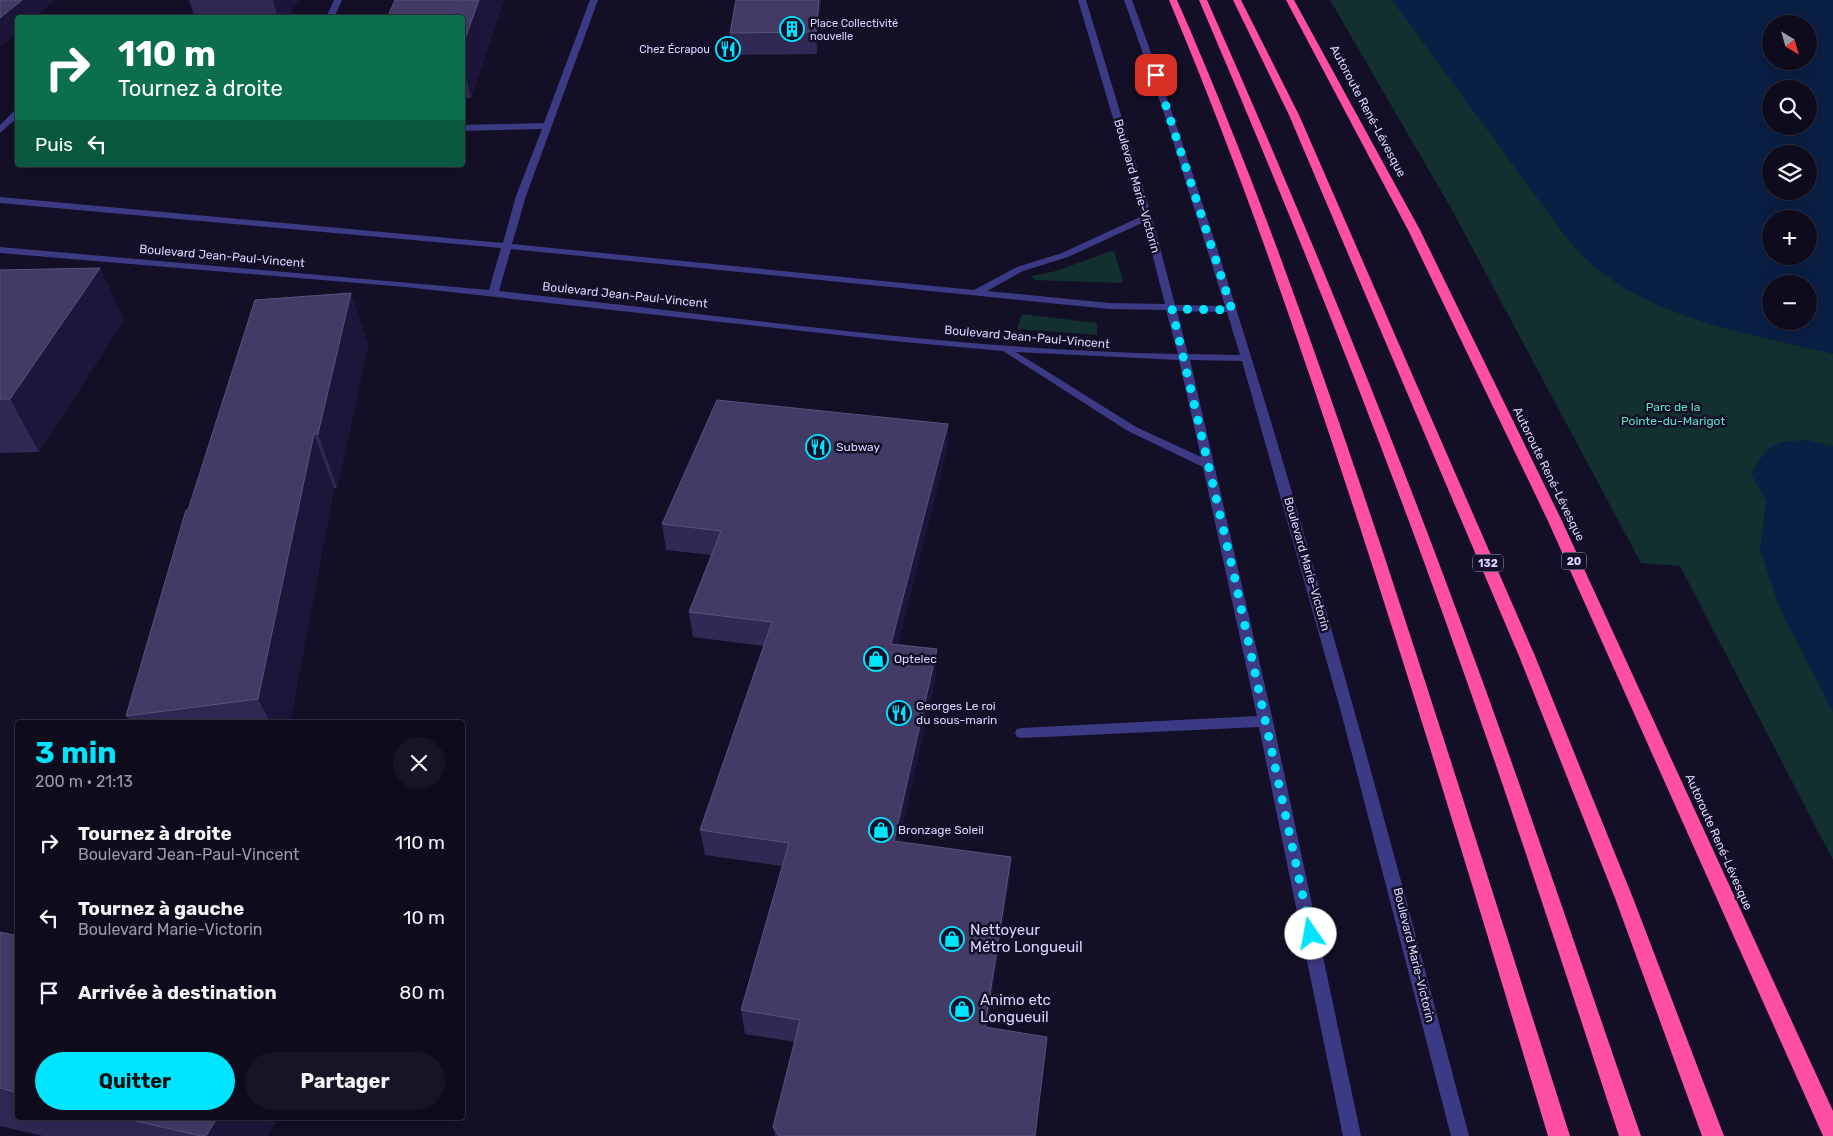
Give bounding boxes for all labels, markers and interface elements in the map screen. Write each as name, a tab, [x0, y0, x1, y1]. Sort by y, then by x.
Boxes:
north arrow	[1762, 15, 1818, 70]
map controls	[1762, 15, 1817, 330]
building icon: Place Collectivité nouvelle	[779, 16, 805, 42]
place label: Place Collectivité nouvelle	[810, 17, 898, 43]
text: 110 m	[118, 33, 216, 75]
icon: right	[35, 35, 100, 100]
restaurant icon: Chez Écrapou	[715, 36, 741, 62]
place label: Chez Écrapou	[639, 43, 710, 56]
street label: Autoroute René-Lévesque	[1327, 43, 1409, 180]
pin	[1135, 54, 1177, 96]
icon: arrive	[1142, 61, 1170, 89]
text: Tournez à droite	[118, 75, 283, 102]
button: search	[1762, 80, 1817, 135]
street label: Boulevard Marie-Victorin	[1111, 118, 1163, 254]
icon: left	[83, 130, 111, 158]
text: Puis	[35, 133, 73, 156]
button: layers	[1762, 145, 1817, 200]
button: +	[1762, 210, 1817, 265]
street label: Boulevard Jean-Paul-Vincent	[139, 242, 306, 270]
button: −	[1762, 275, 1817, 330]
street label: Boulevard Jean-Paul-Vincent	[542, 279, 709, 311]
street label: Boulevard Jean-Paul-Vincent	[944, 323, 1111, 351]
park label: Parc de la Pointe-du-Marigot	[1621, 400, 1725, 428]
street label: Autoroute René-Lévesque	[1510, 405, 1588, 544]
restaurant icon: Subway	[805, 434, 831, 460]
place label: Subway	[836, 440, 881, 454]
street label: Boulevard Marie-Victorin	[1281, 496, 1333, 632]
road number: 20	[1562, 552, 1586, 570]
road number: 132	[1473, 554, 1503, 572]
shop icon: Optelec	[863, 646, 889, 672]
place label: Optelec	[894, 652, 937, 666]
place label: Georges Le roi du sous-marin	[916, 699, 997, 727]
restaurant icon: Georges Le roi du sous-marin	[886, 700, 912, 726]
text: 3 min	[35, 735, 117, 771]
button: close	[393, 737, 445, 789]
text: 200 m · 21:13	[35, 772, 133, 791]
street label: Autoroute René-Lévesque	[1683, 772, 1755, 912]
shop icon: Bronzage Soleil	[868, 817, 894, 843]
text: Tournez à droite	[78, 822, 232, 845]
place label: Bronzage Soleil	[898, 823, 984, 837]
icon: right	[35, 829, 63, 857]
text: 110 m	[395, 831, 445, 854]
text: Boulevard Jean-Paul-Vincent	[78, 845, 299, 864]
street label: Boulevard Marie-Victorin	[1390, 886, 1438, 1024]
text: Tournez à gauche	[78, 897, 244, 920]
icon: left	[35, 904, 63, 932]
text: 10 m	[403, 906, 445, 929]
position arrow	[1284, 907, 1336, 959]
text: Boulevard Marie-Victorin	[78, 920, 263, 939]
place label: Nettoyeur Métro Longueuil	[970, 921, 1083, 956]
shop icon: Nettoyeur Métro Longueuil	[939, 926, 965, 952]
icon: arrive	[35, 979, 63, 1007]
text: Arrivée à destination	[78, 981, 277, 1004]
text: 80 m	[399, 981, 445, 1004]
place label: Animo etc Longueuil	[980, 991, 1051, 1026]
shop icon: Animo etc Longueuil	[949, 996, 975, 1022]
button: Quitter	[35, 1052, 235, 1110]
button: Partager	[245, 1052, 445, 1110]

